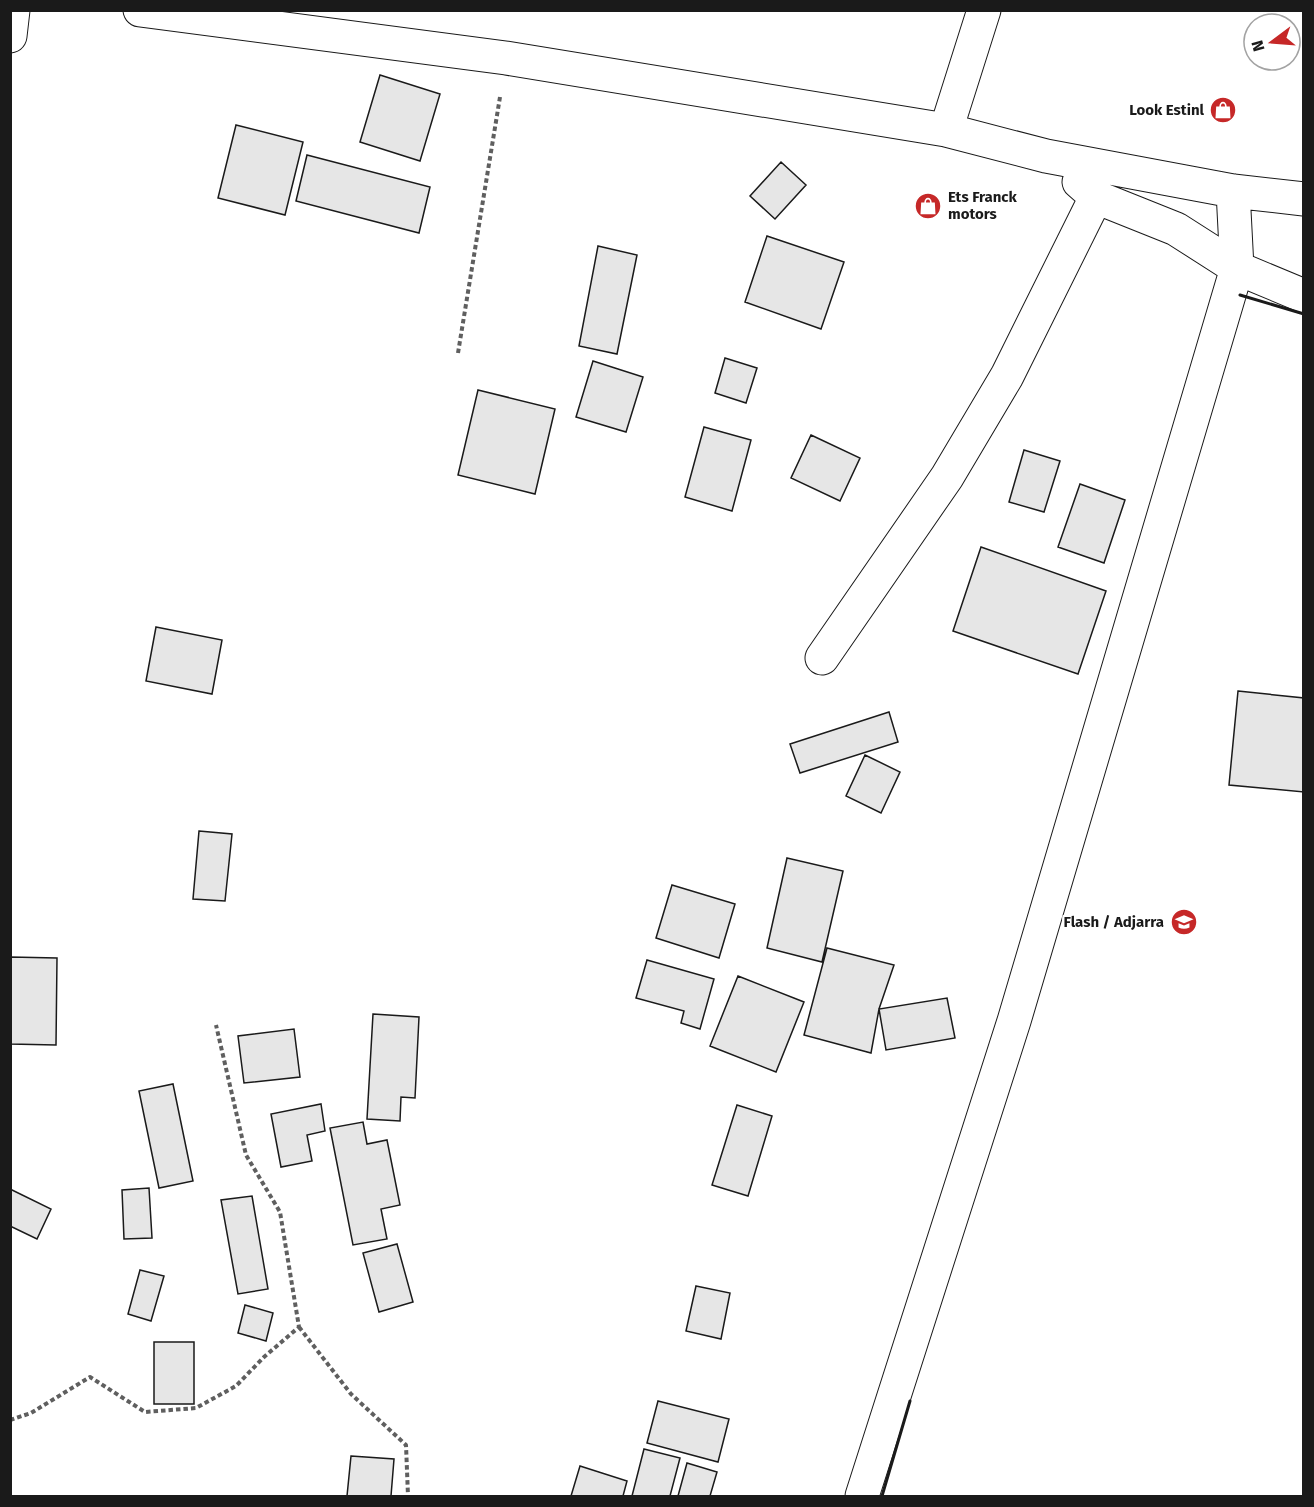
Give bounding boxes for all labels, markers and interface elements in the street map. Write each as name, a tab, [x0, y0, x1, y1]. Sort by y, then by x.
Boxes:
north arrow	[1242, 12, 1302, 72]
text: N	[1247, 38, 1269, 54]
shop icon: Look Estinl	[1208, 95, 1238, 125]
place label: Look Estinl	[1129, 101, 1205, 119]
place label: Ets Franck motors	[948, 188, 1018, 223]
shop icon: Ets Franck motors	[913, 191, 943, 221]
school or university icon: Flash / Adjarra	[1169, 907, 1199, 937]
place label: Flash / Adjarra	[1064, 913, 1164, 931]

